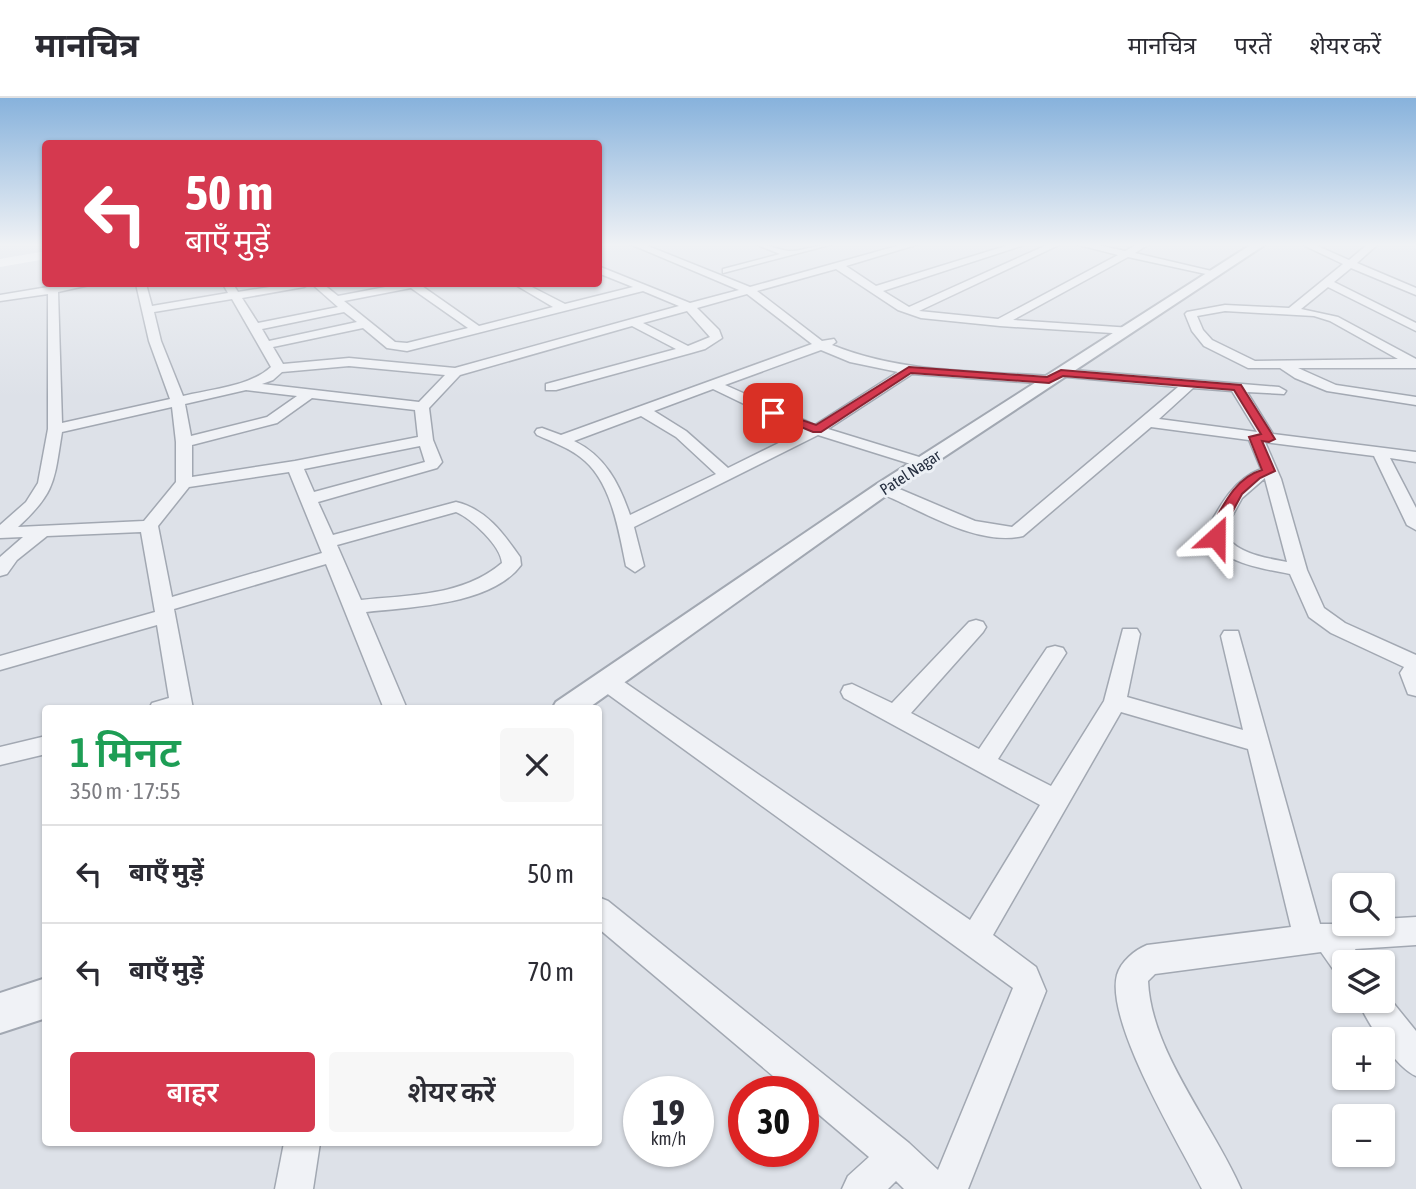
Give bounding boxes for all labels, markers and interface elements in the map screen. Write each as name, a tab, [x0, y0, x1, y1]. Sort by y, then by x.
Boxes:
text: मानचित्र	[35, 26, 139, 64]
text: मानचित्र	[1128, 32, 1196, 59]
text: परतें	[1234, 32, 1271, 59]
text: शेयर करें	[1309, 32, 1381, 59]
text: 50 m	[185, 164, 273, 220]
icon: left	[70, 168, 161, 259]
text: बाएँ मुड़ें	[185, 222, 270, 259]
pin	[743, 383, 803, 443]
icon: arrive	[754, 394, 792, 432]
street label: Patel Nagar	[876, 446, 944, 499]
position arrow	[1179, 500, 1253, 574]
text: 1 मिनट	[70, 728, 181, 776]
button: close	[500, 728, 574, 802]
text: 350 m · 17:55	[70, 778, 181, 804]
icon: left	[70, 855, 108, 893]
text: बाएँ मुड़ें	[129, 857, 204, 887]
text: 50 m	[527, 859, 574, 889]
map controls	[1332, 873, 1395, 1167]
button: search	[1332, 873, 1395, 936]
button: layers	[1332, 950, 1395, 1013]
icon: left	[70, 953, 108, 991]
text: बाएँ मुड़ें	[129, 955, 204, 985]
text: 70 m	[527, 957, 574, 987]
button: +	[1332, 1027, 1395, 1090]
button: बाहर	[70, 1052, 315, 1132]
button: शेयर करें	[329, 1052, 574, 1132]
speed limit sign: 30	[728, 1076, 819, 1167]
text: 19	[652, 1092, 685, 1132]
button: −	[1332, 1104, 1395, 1167]
text: km/h	[651, 1128, 686, 1149]

